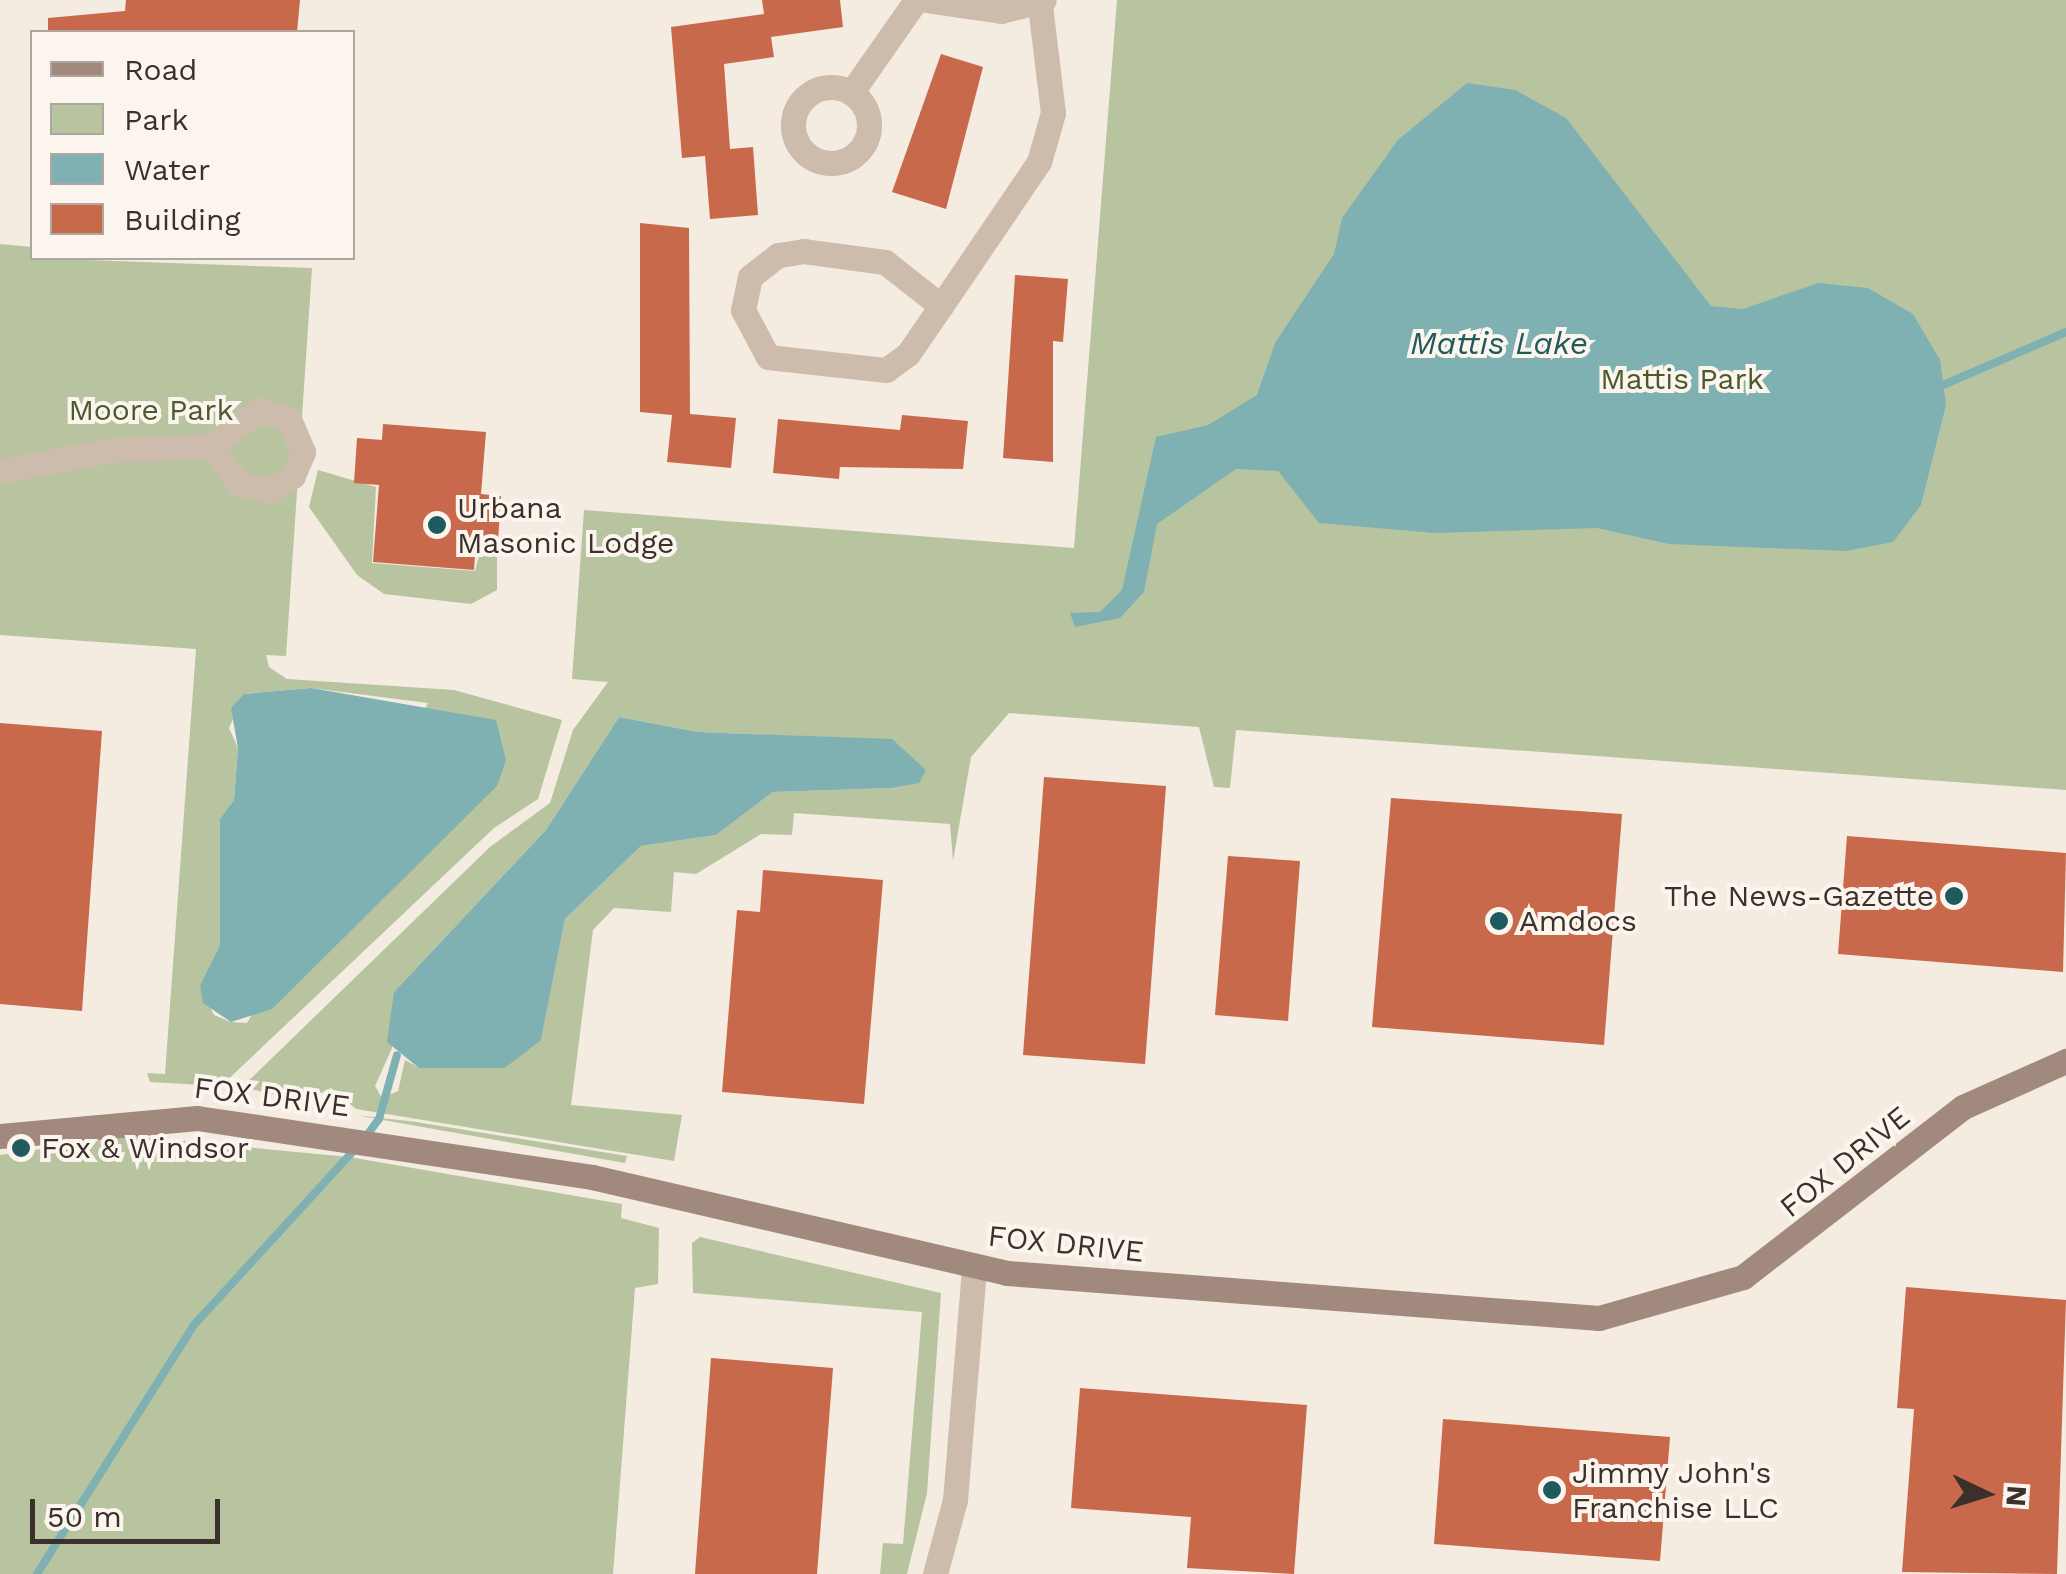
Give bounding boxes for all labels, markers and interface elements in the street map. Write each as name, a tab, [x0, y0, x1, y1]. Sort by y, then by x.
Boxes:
legend	[30, 30, 355, 260]
text: Road	[124, 52, 197, 87]
text: Park	[124, 102, 189, 137]
text: Water	[124, 152, 210, 187]
text: Building	[124, 202, 241, 237]
water label: Mattis Lake	[1410, 324, 1588, 362]
park label: Mattis Park	[1600, 361, 1764, 397]
park label: Moore Park	[68, 392, 234, 428]
place label: Urbana Masonic Lodge	[457, 490, 674, 560]
marker: Urbana Masonic Lodge	[426, 514, 448, 536]
place label: The News-Gazette	[1664, 878, 1934, 914]
marker: The News-Gazette	[1943, 885, 1965, 907]
place label: Amdocs	[1519, 903, 1637, 939]
marker: Amdocs	[1488, 910, 1510, 932]
street label: FOX DRIVE	[192, 1070, 352, 1124]
street label: FOX DRIVE	[1773, 1099, 1917, 1225]
place label: Fox & Windsor	[41, 1130, 250, 1166]
marker: Fox & Windsor	[10, 1137, 32, 1159]
street label: FOX DRIVE	[986, 1218, 1146, 1270]
north arrow	[1936, 1444, 2036, 1544]
place label: Jimmy John's Franchise LLC	[1572, 1455, 1779, 1526]
scale bar	[35, 1479, 225, 1541]
marker: Jimmy John's Franchise LLC	[1541, 1479, 1563, 1501]
text: N	[1999, 1485, 2034, 1508]
text: 50 m	[47, 1499, 122, 1534]

